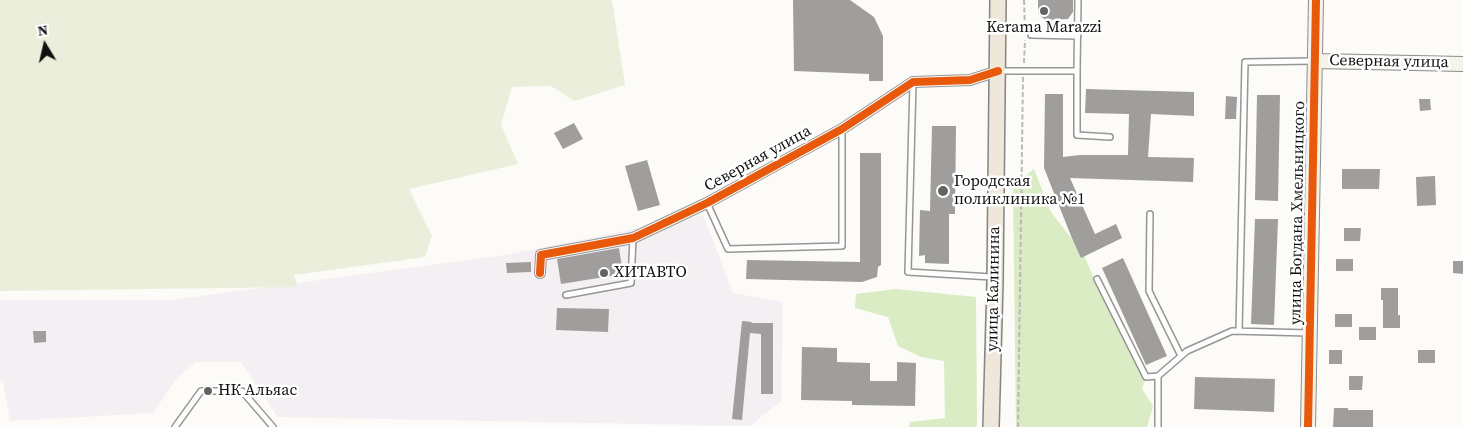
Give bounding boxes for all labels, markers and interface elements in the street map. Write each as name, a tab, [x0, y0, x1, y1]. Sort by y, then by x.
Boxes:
marker: Kerama Marazzi	[1038, 5, 1050, 17]
place label: Kerama Marazzi	[986, 18, 1102, 38]
north arrow	[20, 20, 70, 70]
text: N	[36, 20, 49, 41]
street label: Северная улица	[1329, 51, 1449, 73]
street label: улица Богдана Хмельницкого	[1286, 101, 1310, 325]
street label: Северная улица	[701, 122, 815, 196]
place label: Городская поликлиника №1	[954, 172, 1085, 210]
marker: Городская поликлиника №1	[936, 184, 950, 198]
street label: улица Калинина	[983, 226, 1005, 352]
place label: ХИТАВТО	[614, 263, 687, 283]
marker: ХИТАВТО	[598, 267, 610, 279]
place label: НК Альяас	[218, 381, 297, 401]
marker: НК Альяас	[202, 385, 214, 397]

